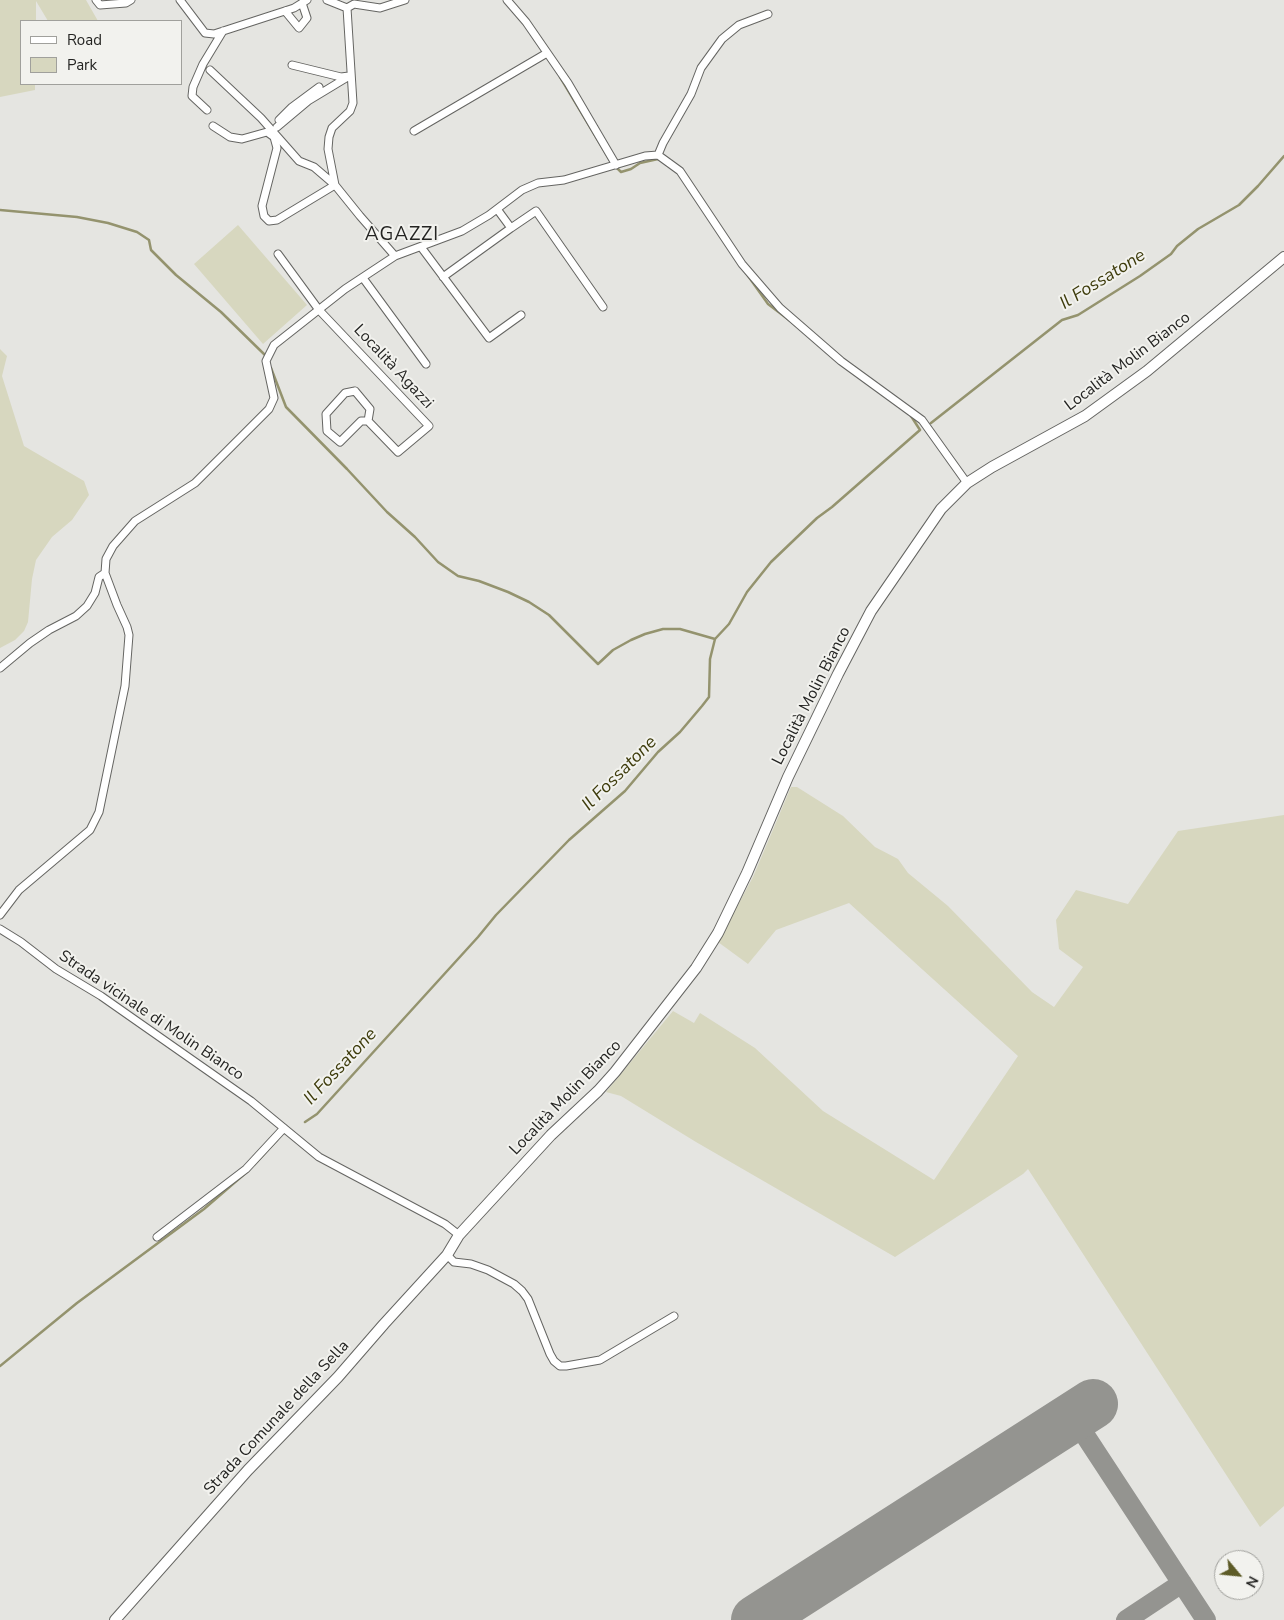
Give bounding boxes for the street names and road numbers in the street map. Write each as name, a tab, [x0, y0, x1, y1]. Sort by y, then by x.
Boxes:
street label: Località Molin Bianco	[1061, 308, 1195, 416]
street label: Località Agazzi	[349, 321, 437, 413]
street label: Località Molin Bianco	[769, 624, 855, 768]
street label: Strada vicinale di Molin Bianco	[55, 947, 247, 1085]
street label: Località Molin Bianco	[506, 1037, 626, 1159]
street label: Strada Comunale della Sella	[200, 1337, 354, 1499]

